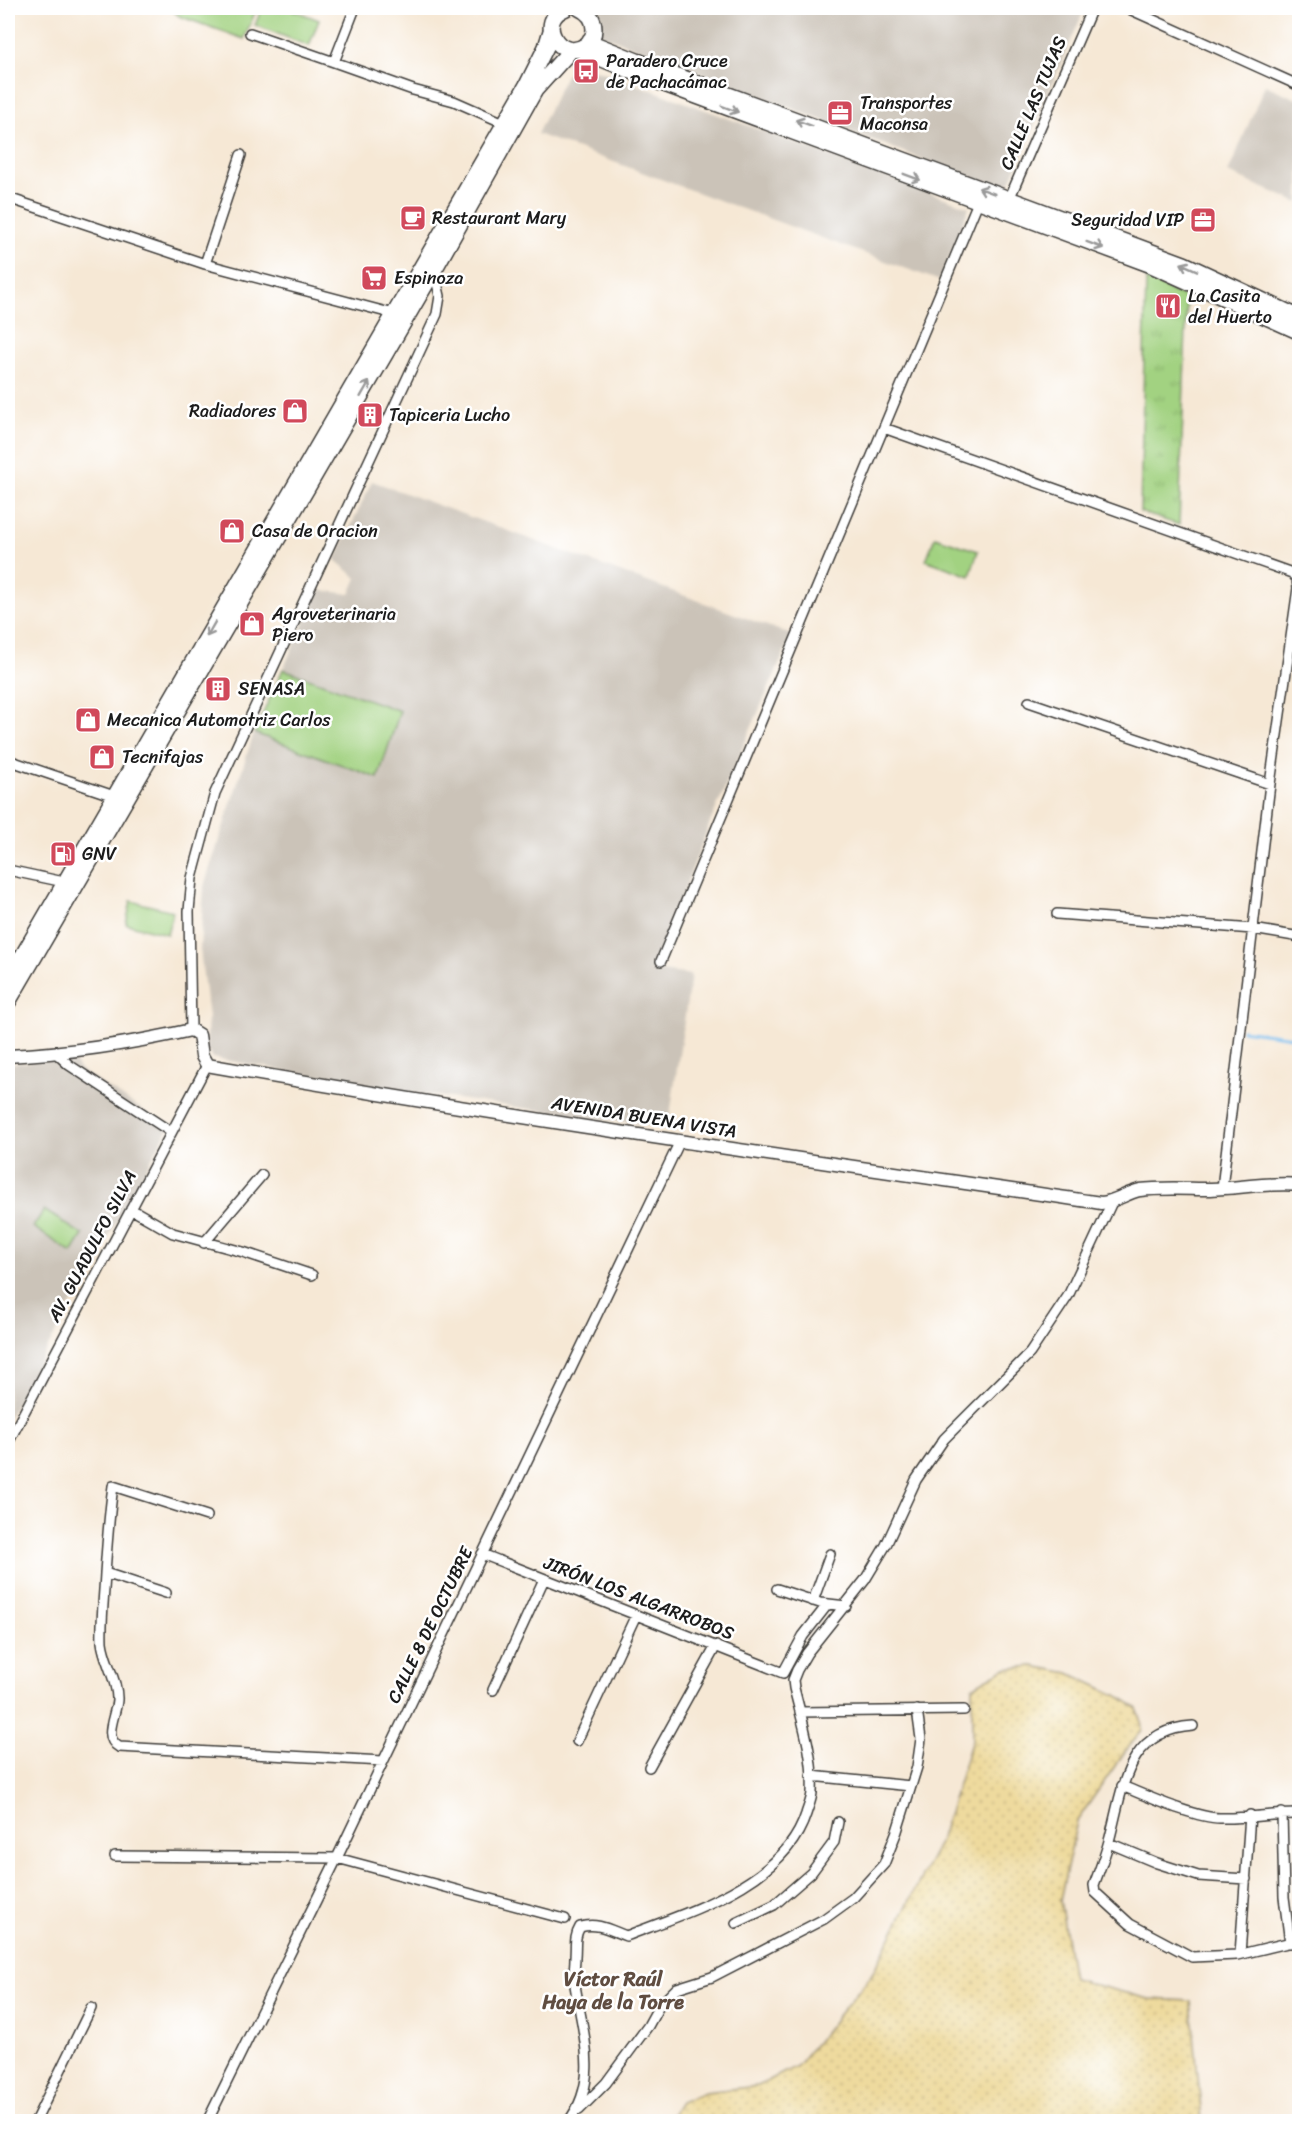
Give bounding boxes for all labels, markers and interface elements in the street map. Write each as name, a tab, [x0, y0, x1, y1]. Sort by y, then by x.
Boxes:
street label: CALLE LAS TUJAS	[990, 31, 1076, 175]
place label: Paradero Cruce de Pachacámac	[606, 45, 728, 98]
bus stop icon: Paradero Cruce de Pachacámac	[571, 56, 601, 86]
place label: Transportes Maconsa	[860, 87, 953, 140]
office icon: Transportes Maconsa	[825, 98, 855, 128]
one-way arrow	[720, 104, 739, 115]
one-way arrow	[795, 116, 814, 127]
one-way arrow	[902, 173, 921, 184]
one-way arrow	[978, 184, 997, 195]
place label: Restaurant Mary	[432, 202, 567, 234]
cafe icon: Restaurant Mary	[398, 203, 428, 233]
place label: Seguridad VIP	[1071, 204, 1184, 236]
office icon: Seguridad VIP	[1188, 205, 1218, 235]
one-way arrow	[1085, 240, 1104, 251]
one-way arrow	[1181, 261, 1199, 272]
place label: Espinoza	[394, 262, 463, 294]
supermarket icon: Espinoza	[359, 263, 389, 293]
place label: La Casita del Huerto	[1188, 280, 1272, 333]
restaurant icon: La Casita del Huerto	[1153, 291, 1183, 321]
one-way arrow	[359, 381, 371, 398]
place label: Radiadores	[189, 395, 277, 427]
shop icon: Radiadores	[280, 396, 310, 426]
place label: Tapiceria Lucho	[389, 399, 510, 431]
building icon: Tapiceria Lucho	[355, 400, 385, 430]
place label: Casa de Oracion	[252, 515, 378, 547]
shop icon: Casa de Oracion	[217, 516, 247, 546]
place label: Agroveterinaria Piero	[271, 598, 396, 651]
shop icon: Agroveterinaria Piero	[237, 609, 267, 639]
one-way arrow	[205, 620, 217, 637]
place label: SENASA	[238, 673, 305, 705]
building icon: SENASA	[203, 674, 233, 704]
place label: Mecanica Automotriz Carlos	[107, 704, 331, 736]
shop icon: Mecanica Automotriz Carlos	[73, 705, 103, 735]
place label: Tecnifajas	[122, 741, 204, 773]
shop icon: Tecnifajas	[87, 742, 117, 772]
place label: GNV	[82, 838, 118, 870]
fuel station icon: GNV	[48, 839, 78, 869]
street label: AVENIDA BUENA VISTA	[548, 1086, 739, 1147]
street label: AV. GUADULFO SILVA	[38, 1164, 146, 1329]
street label: CALLE 8 DE OCTUBRE	[378, 1540, 482, 1709]
street label: JIRÓN LOS ALGARROBOS	[538, 1546, 739, 1649]
district label: Víctor Raúl Haya de la Torre	[541, 1962, 684, 2020]

